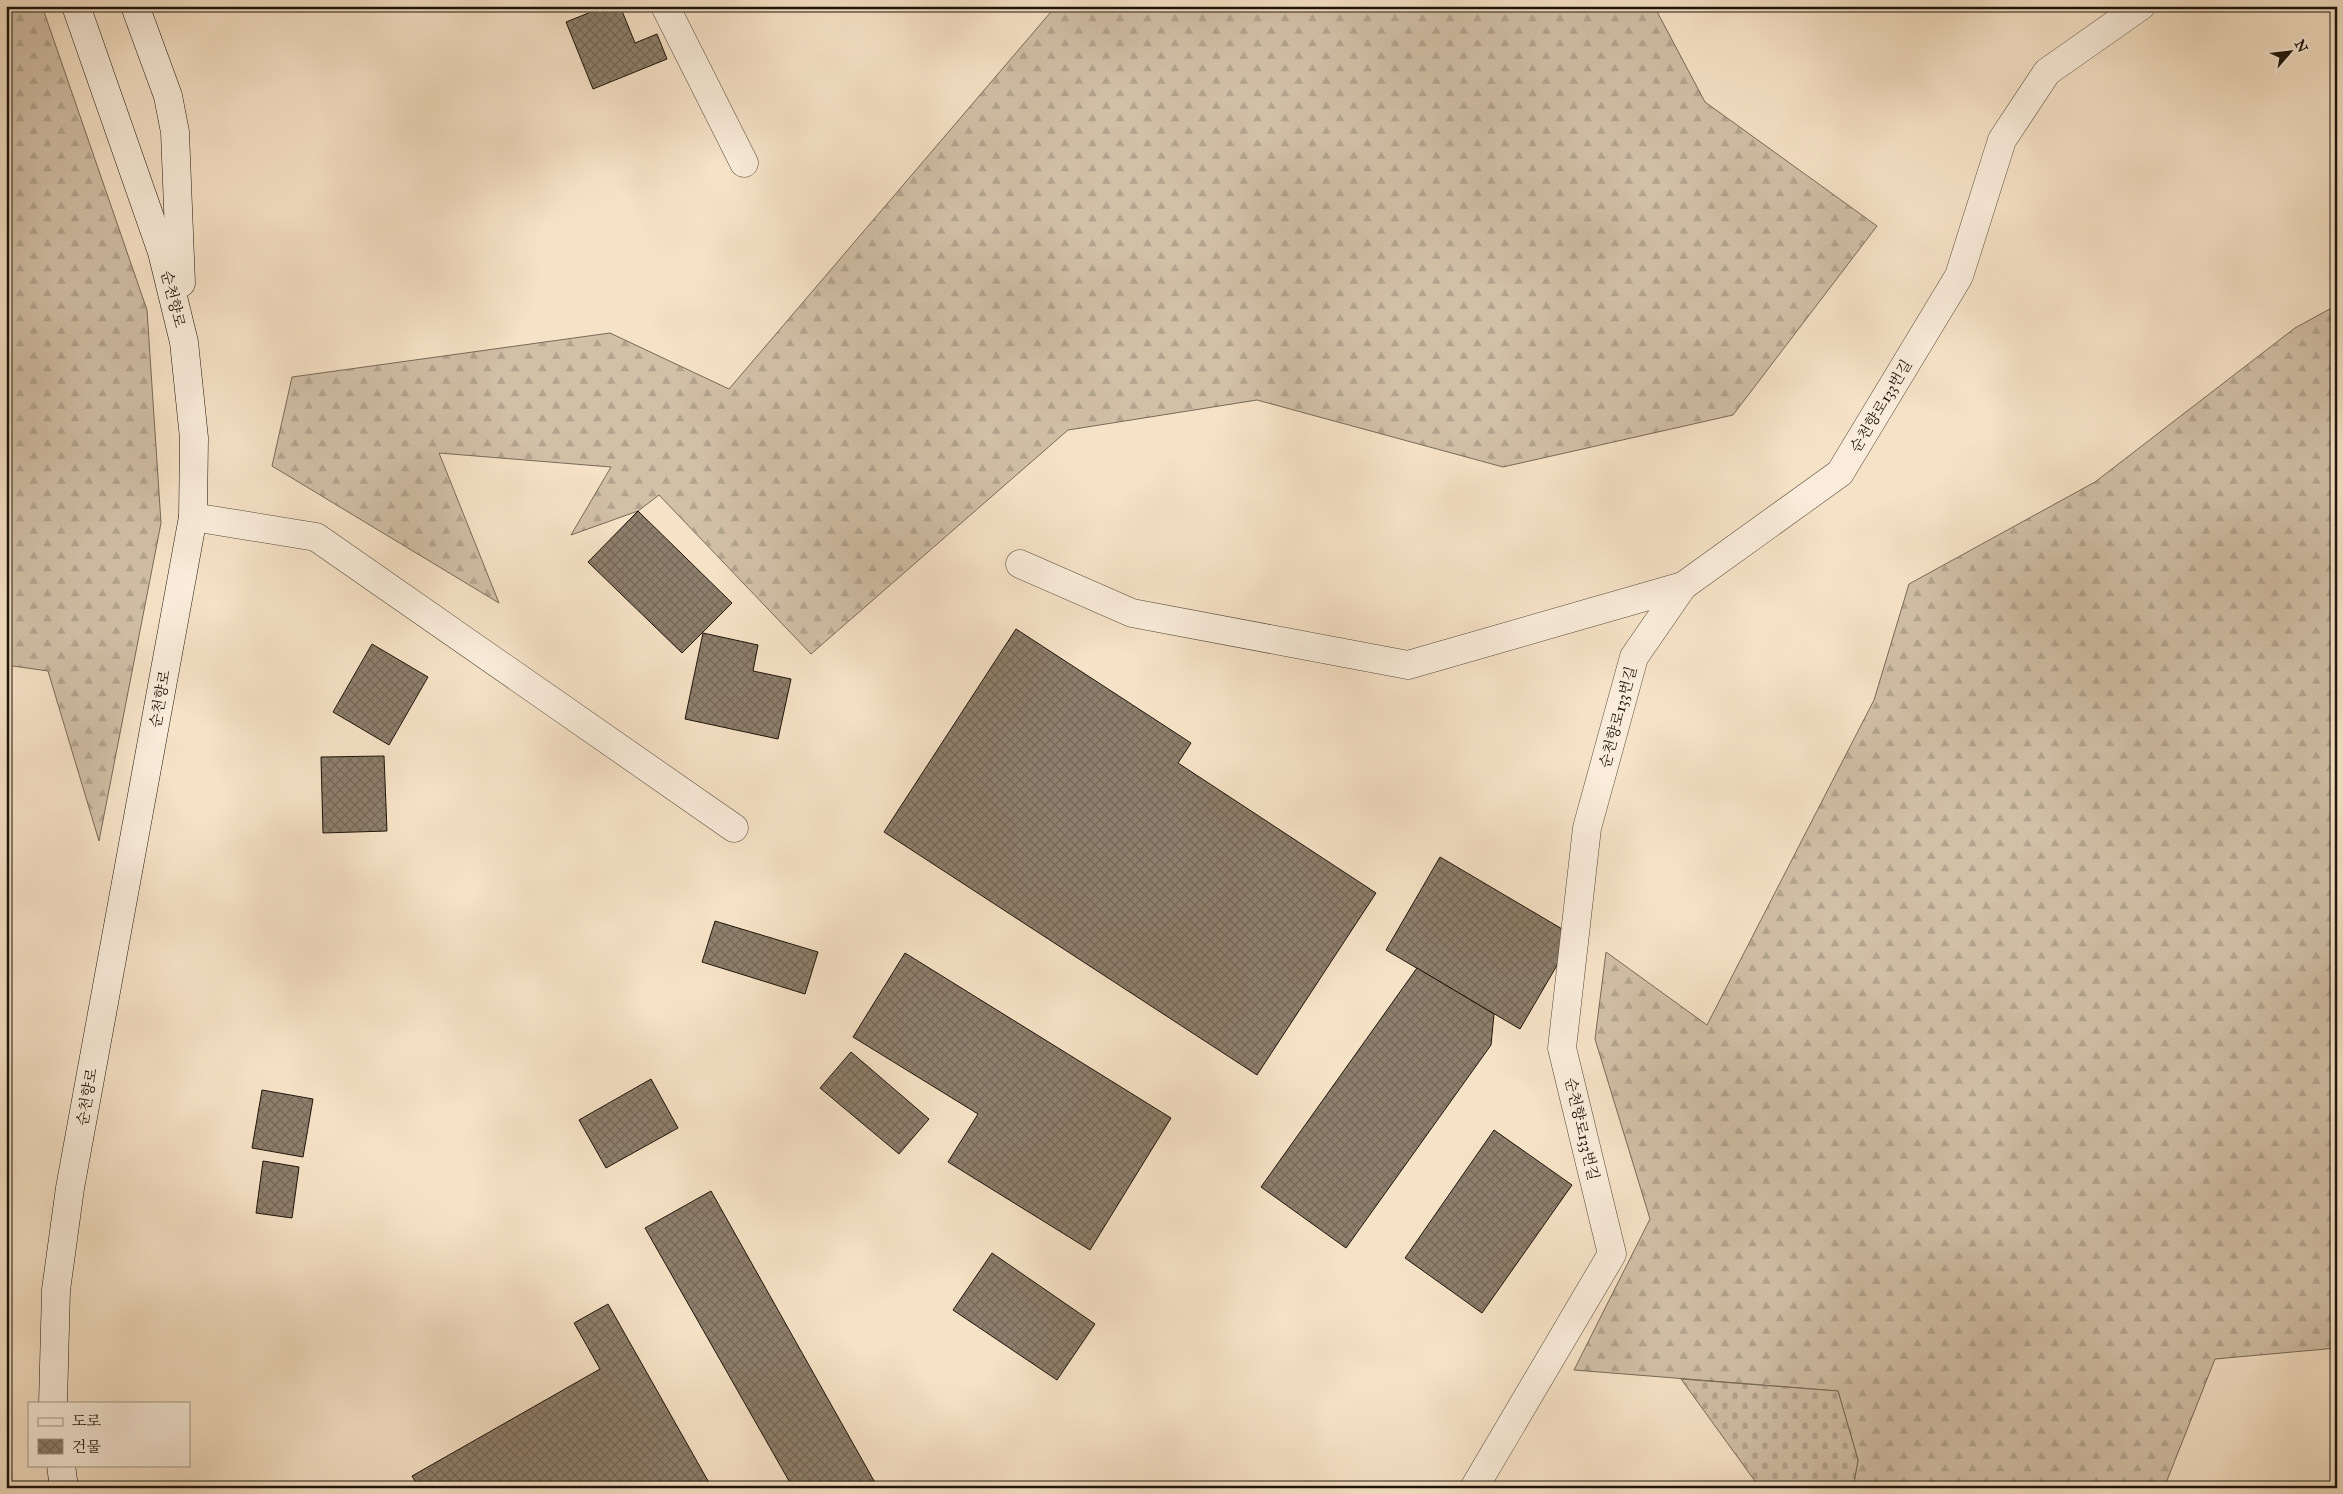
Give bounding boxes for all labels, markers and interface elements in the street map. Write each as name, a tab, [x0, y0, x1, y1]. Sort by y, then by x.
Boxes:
north arrow	[2266, 28, 2316, 78]
text: N	[2291, 37, 2311, 55]
street label: 순천향로	[157, 269, 189, 330]
street label: 순천향로133번길	[1846, 356, 1916, 456]
street label: 순천향로133번길	[1596, 664, 1640, 770]
street label: 순천향로	[146, 668, 174, 729]
street label: 순천향로	[73, 1066, 101, 1127]
street label: 순천향로133번길	[1561, 1076, 1603, 1182]
legend	[28, 1402, 190, 1466]
text: 도로	[72, 1412, 101, 1430]
text: 건물	[72, 1438, 101, 1456]

